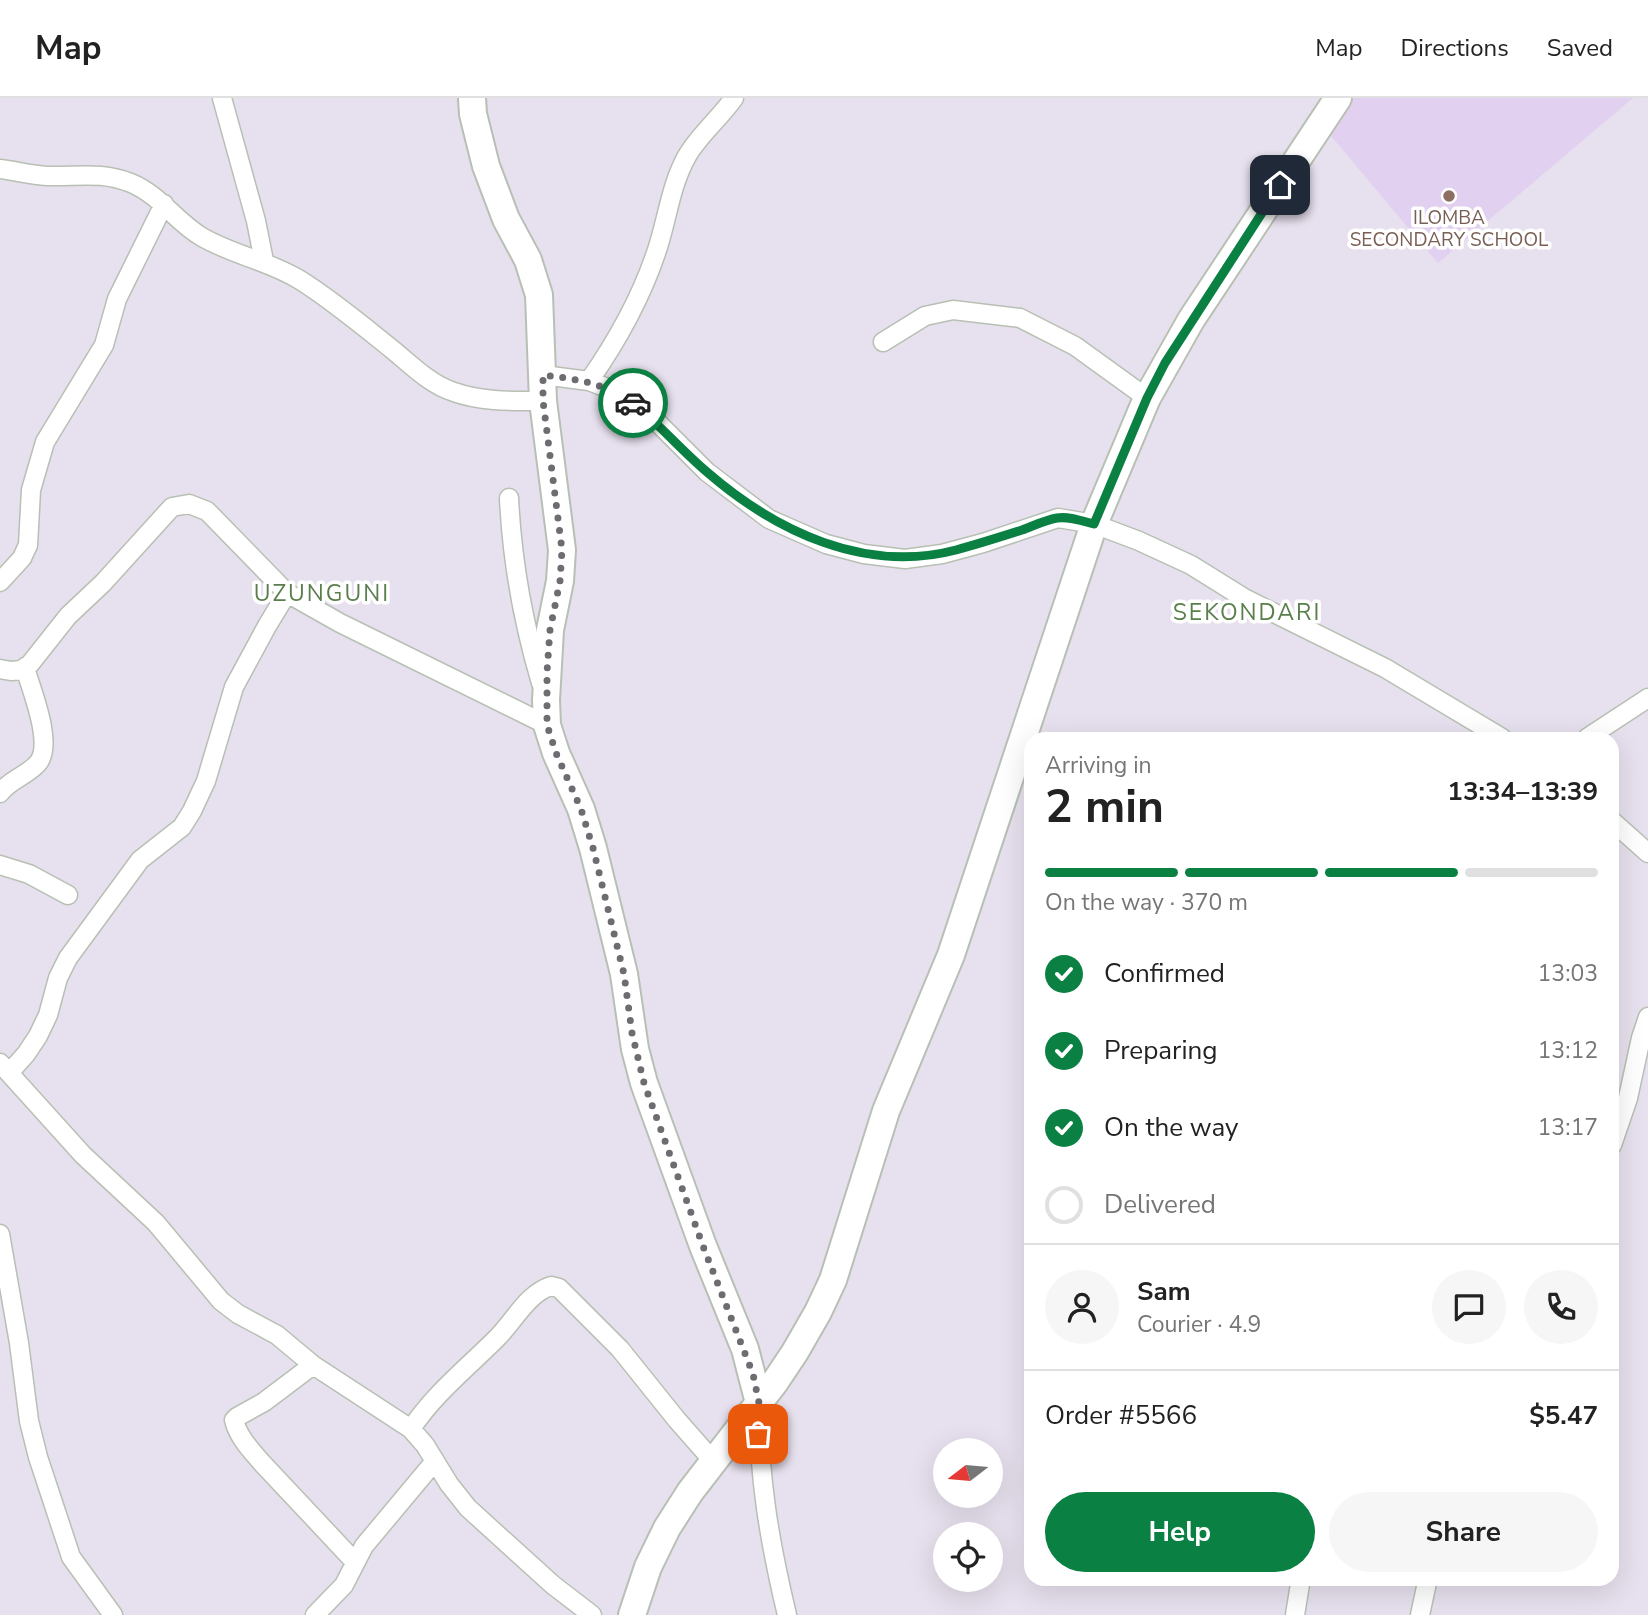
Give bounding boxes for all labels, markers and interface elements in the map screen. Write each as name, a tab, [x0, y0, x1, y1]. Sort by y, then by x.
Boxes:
text: Map	[35, 26, 102, 71]
text: Map	[1315, 32, 1362, 64]
text: Directions	[1400, 32, 1509, 64]
text: Saved	[1547, 32, 1613, 64]
pin	[1250, 155, 1310, 215]
icon: home	[1261, 166, 1299, 204]
marker: ILOMBA SECONDARY SCHOOL	[1441, 188, 1457, 204]
place label: ILOMBA SECONDARY SCHOOL	[1350, 205, 1549, 253]
courier	[598, 368, 668, 438]
icon: car	[614, 384, 652, 422]
district label: UZUNGUNI	[254, 578, 390, 609]
district label: SEKONDARI	[1173, 597, 1321, 628]
text: Arriving in	[1045, 750, 1152, 781]
text: 13:34–13:39	[1447, 774, 1598, 809]
text: 2 min	[1045, 775, 1164, 838]
text: On the way · 370 m	[1045, 887, 1248, 918]
icon: check	[1045, 955, 1083, 993]
text: Confirmed	[1104, 956, 1225, 991]
text: 13:03	[1538, 958, 1598, 989]
icon: check	[1045, 1032, 1083, 1070]
text: Preparing	[1104, 1033, 1217, 1068]
text: 13:12	[1538, 1035, 1598, 1066]
icon: check	[1045, 1109, 1083, 1147]
text: On the way	[1104, 1110, 1238, 1145]
text: 13:17	[1538, 1112, 1598, 1143]
text: Delivered	[1104, 1187, 1216, 1222]
button: person	[1045, 1270, 1119, 1344]
button: chat	[1432, 1270, 1506, 1344]
button: phone	[1524, 1270, 1598, 1344]
text: Sam	[1137, 1274, 1190, 1309]
text: Courier · 4.9	[1137, 1309, 1261, 1340]
text: Order #5566	[1045, 1398, 1197, 1433]
text: $5.47	[1529, 1398, 1598, 1433]
pin	[728, 1404, 788, 1464]
icon: bag	[739, 1415, 777, 1453]
north arrow	[933, 1438, 1003, 1508]
map controls	[933, 1438, 1003, 1592]
button: Help	[1045, 1492, 1315, 1572]
button: Share	[1329, 1492, 1598, 1572]
button: locate	[933, 1522, 1003, 1592]

